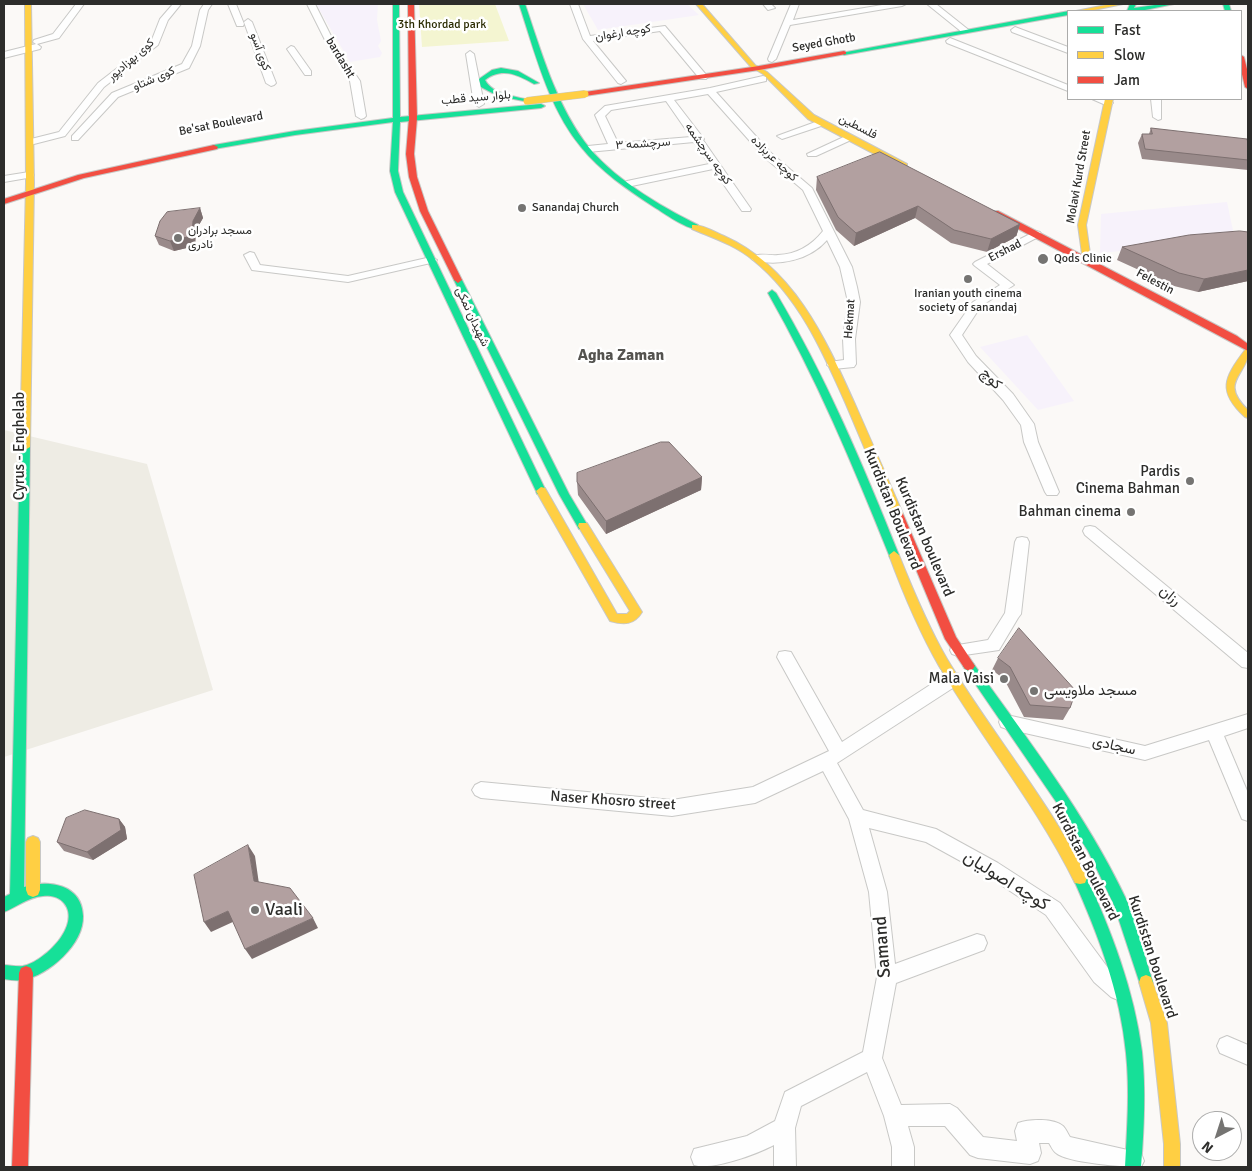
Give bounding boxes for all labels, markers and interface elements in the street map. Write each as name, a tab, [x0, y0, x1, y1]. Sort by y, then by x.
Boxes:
legend	[1067, 10, 1242, 100]
park label: 3th Khordad park	[398, 18, 486, 32]
text: Fast	[1114, 21, 1141, 39]
street label: کوچه ارغوان	[594, 22, 652, 44]
street label: Seyed Ghotb	[791, 30, 857, 56]
street label: کوی آسو	[247, 31, 273, 73]
street label: bardasht	[322, 35, 358, 81]
street label: کوی بهزادپور	[105, 36, 157, 84]
text: Slow	[1114, 46, 1145, 64]
street label: کوی شتاو	[131, 64, 177, 94]
text: Jam	[1114, 71, 1140, 89]
street label: بلوار سید قطب	[441, 88, 511, 108]
street label: Be'sat Boulevard	[178, 109, 264, 139]
street label: فلسطین	[836, 111, 880, 143]
street label: کوچه سرچشمه	[681, 120, 735, 188]
street label: Molavi Kurd Street	[1064, 129, 1094, 225]
street label: کوچه عربزاده	[748, 133, 800, 185]
street label: سرچشمه ۳	[615, 135, 671, 153]
place label: Sanandaj Church	[532, 201, 619, 215]
marker: Sanandaj Church	[516, 202, 528, 214]
place label: مسجد برادران نادری	[188, 224, 252, 252]
marker: مسجد برادران نادری	[172, 232, 184, 244]
street label: Ershad	[986, 237, 1024, 265]
marker: Qods Clinic	[1036, 252, 1050, 266]
place label: Qods Clinic	[1054, 252, 1112, 266]
street label: Felestin	[1134, 266, 1176, 298]
marker: Iranian youth cinema society of sanandaj	[962, 273, 974, 285]
street label: شهیدان نمکی	[452, 285, 492, 349]
place label: Iranian youth cinema society of sanandaj	[914, 287, 1022, 315]
street label: Hekmat	[841, 299, 859, 339]
district label: Agha Zaman	[578, 346, 664, 366]
street label: کوچ	[976, 364, 1006, 394]
street label: Cyrus - Enghelab	[11, 392, 29, 500]
street label: Kurdistan Boulevard	[859, 446, 925, 572]
place label: Pardis Cinema Bahman	[1076, 463, 1180, 498]
street label: Kurdistan boulevard	[891, 474, 957, 600]
marker: Pardis Cinema Bahman	[1184, 475, 1196, 487]
place label: Bahman cinema	[1019, 503, 1121, 521]
marker: Bahman cinema	[1125, 506, 1137, 518]
street label: رزان	[1156, 582, 1184, 610]
place label: Mala Vaisi	[929, 670, 994, 688]
marker: Mala Vaisi	[998, 673, 1010, 685]
place label: مسجد ملاویسی	[1044, 682, 1137, 700]
marker: مسجد ملاویسی	[1028, 685, 1040, 697]
street label: سجادی	[1091, 732, 1137, 760]
street label: Naser Khosro street	[550, 788, 676, 814]
street label: Kurdistan Boulevard	[1048, 800, 1122, 924]
street label: کوچه اصولیان	[959, 846, 1053, 916]
street label: Kurdistan boulevard	[1124, 893, 1180, 1021]
place label: Vaali	[265, 899, 303, 921]
marker: Vaali	[249, 904, 261, 916]
street label: Samand	[870, 915, 896, 979]
north arrow	[1192, 1111, 1242, 1161]
text: N	[1198, 1137, 1217, 1157]

